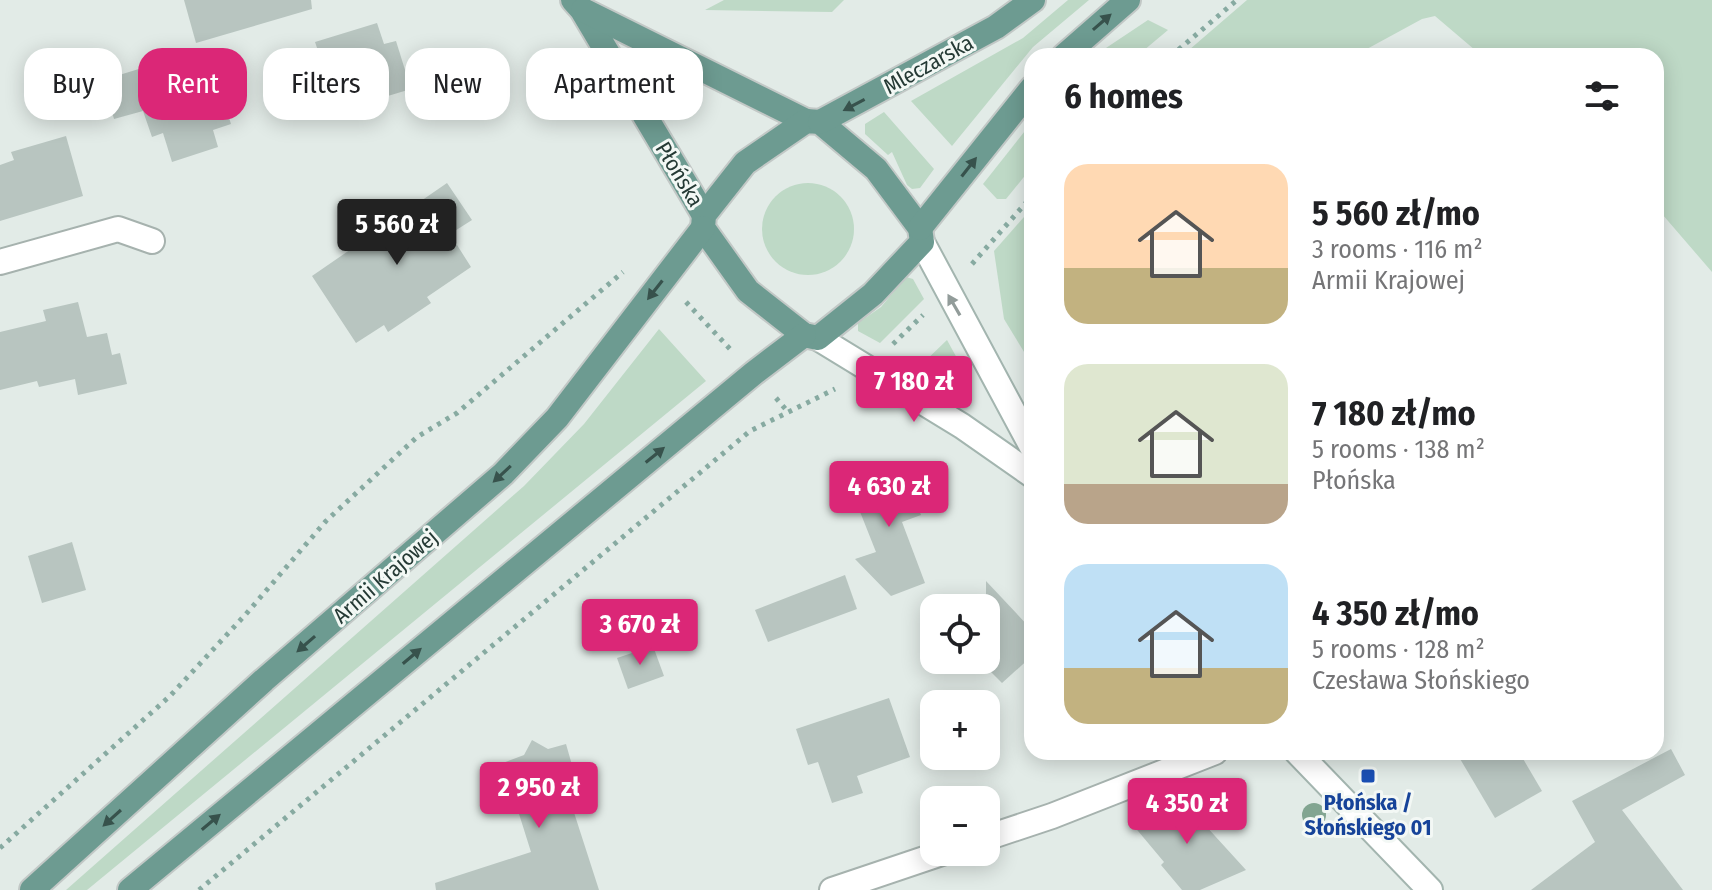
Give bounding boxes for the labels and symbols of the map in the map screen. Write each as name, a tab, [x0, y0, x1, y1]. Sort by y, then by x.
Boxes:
one-way arrow	[1092, 14, 1112, 31]
street label: Mleczarska	[879, 29, 978, 100]
one-way arrow	[842, 98, 865, 111]
street label: Płońska	[650, 137, 709, 212]
one-way arrow	[960, 157, 977, 177]
pin: 5 560 zł	[314, 199, 480, 267]
one-way arrow	[648, 280, 664, 300]
one-way arrow	[947, 294, 961, 316]
pin: 7 180 zł	[831, 356, 997, 424]
one-way arrow	[645, 447, 665, 464]
pin: 4 630 zł	[806, 461, 972, 529]
one-way arrow	[493, 465, 512, 483]
street label: Armii Krajowej	[328, 524, 443, 629]
pin: 3 670 zł	[557, 599, 723, 667]
one-way arrow	[296, 635, 316, 652]
one-way arrow	[401, 648, 421, 665]
pin: 2 950 zł	[456, 762, 622, 830]
marker: Płońska / Słońskiego 01	[1359, 767, 1377, 785]
pin: 4 350 zł	[1104, 778, 1270, 846]
place label: Płońska / Słońskiego 01	[1305, 789, 1431, 841]
one-way arrow	[103, 808, 122, 826]
one-way arrow	[201, 814, 221, 831]

